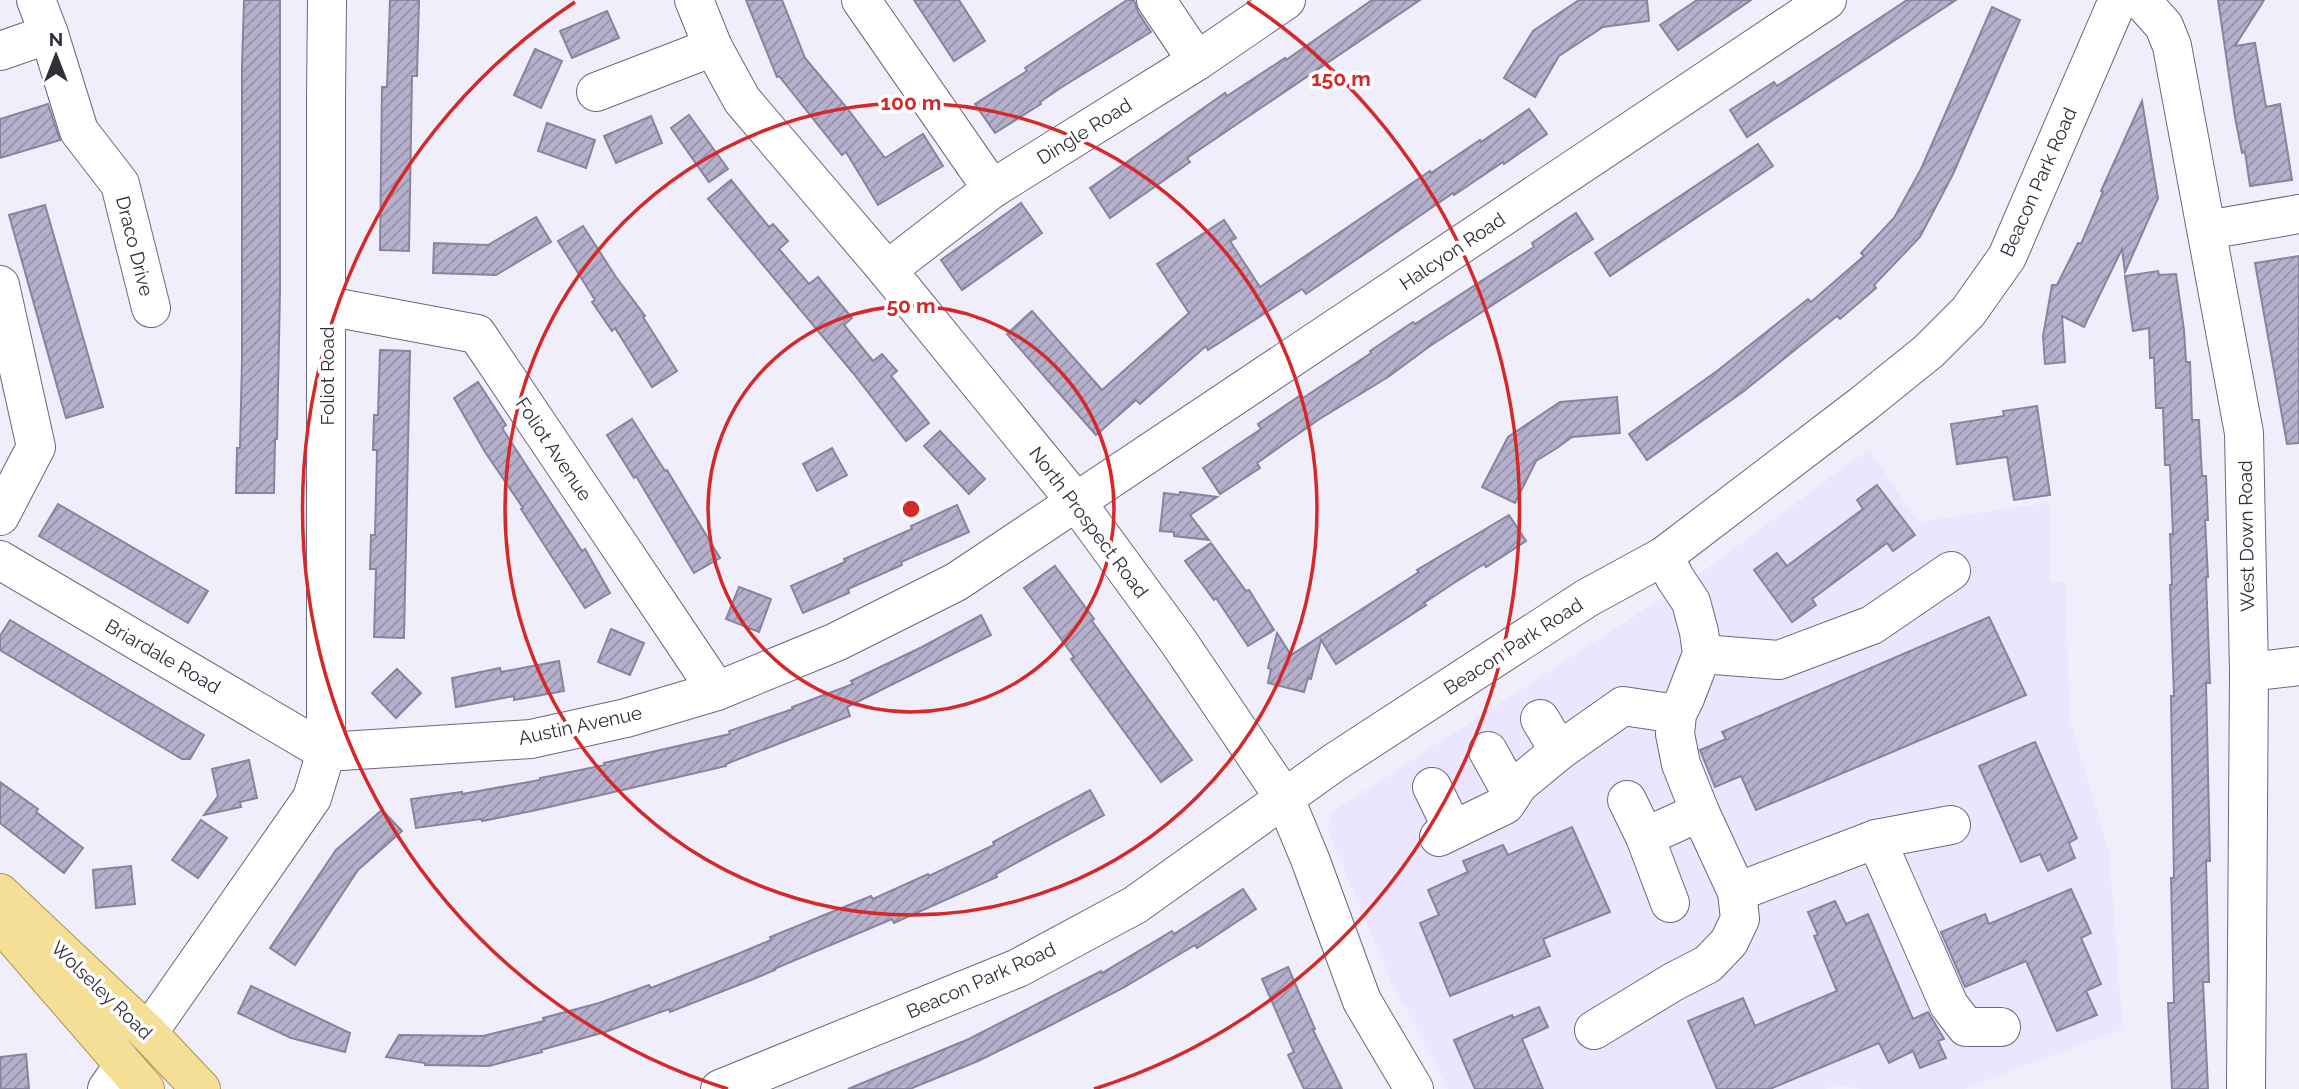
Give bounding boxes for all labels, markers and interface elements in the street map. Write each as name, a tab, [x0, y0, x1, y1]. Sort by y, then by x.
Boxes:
north arrow	[21, 21, 91, 91]
text: N	[49, 28, 63, 50]
text: 150 m	[1311, 66, 1371, 91]
text: 100 m	[881, 90, 941, 115]
street label: Dingle Road	[1033, 93, 1135, 169]
street label: Beacon Park Road	[1995, 104, 2081, 260]
street label: Draco Drive	[112, 194, 158, 298]
street label: Halcyon Road	[1395, 208, 1509, 294]
text: 50 m	[886, 293, 936, 318]
street label: Foliot Road	[316, 326, 338, 426]
street label: Foliot Avenue	[511, 393, 597, 505]
street label: North Prospect Road	[1025, 442, 1153, 602]
street label: West Down Road	[2234, 460, 2258, 612]
centre of rings	[899, 497, 923, 521]
street label: Beacon Park Road	[1440, 593, 1586, 699]
street label: Briardale Road	[102, 614, 224, 698]
street label: Austin Avenue	[516, 701, 644, 749]
street label: Wolseley Road	[47, 936, 157, 1044]
street label: Beacon Park Road	[903, 937, 1059, 1023]

